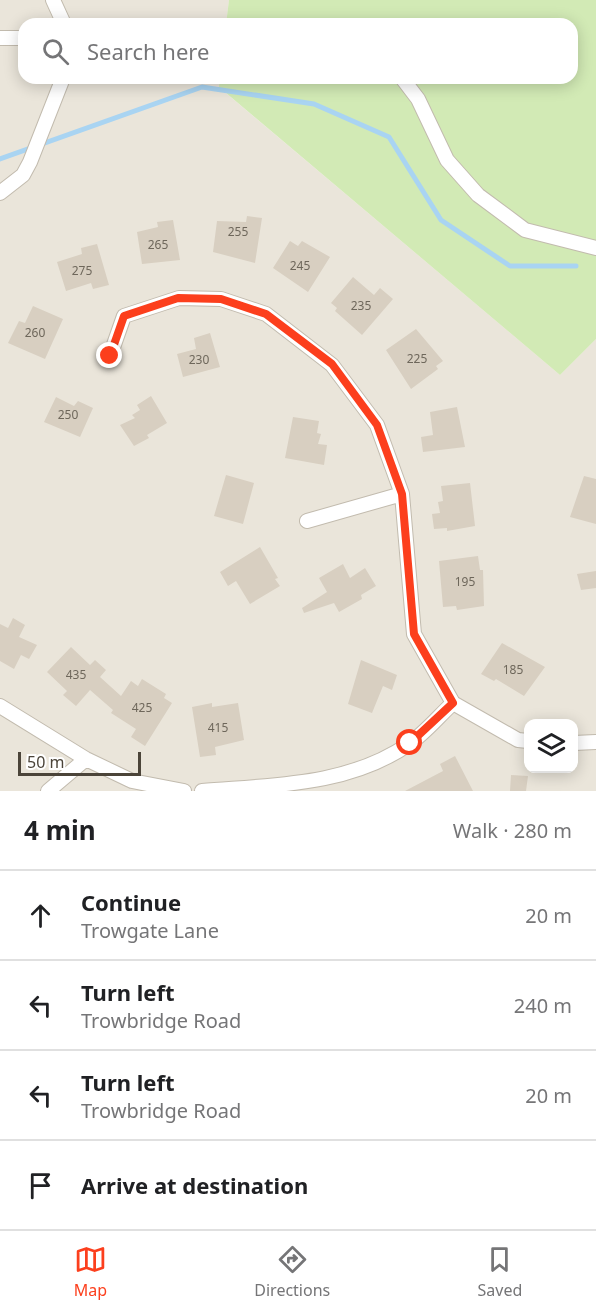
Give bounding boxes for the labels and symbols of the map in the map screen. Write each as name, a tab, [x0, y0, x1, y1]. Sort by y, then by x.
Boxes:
house number: 255	[228, 223, 248, 240]
house number: 265	[148, 236, 168, 253]
house number: 245	[290, 257, 310, 274]
house number: 275	[72, 262, 92, 279]
house number: 235	[351, 297, 371, 314]
house number: 260	[25, 324, 45, 341]
route end	[96, 342, 122, 368]
house number: 225	[407, 350, 427, 367]
house number: 230	[189, 351, 209, 368]
house number: 250	[58, 406, 78, 423]
house number: 195	[455, 573, 475, 590]
house number: 185	[503, 661, 523, 678]
house number: 435	[66, 666, 86, 683]
house number: 425	[132, 699, 152, 716]
house number: 415	[208, 719, 228, 736]
route start	[396, 729, 422, 755]
scale bar	[18, 749, 141, 776]

